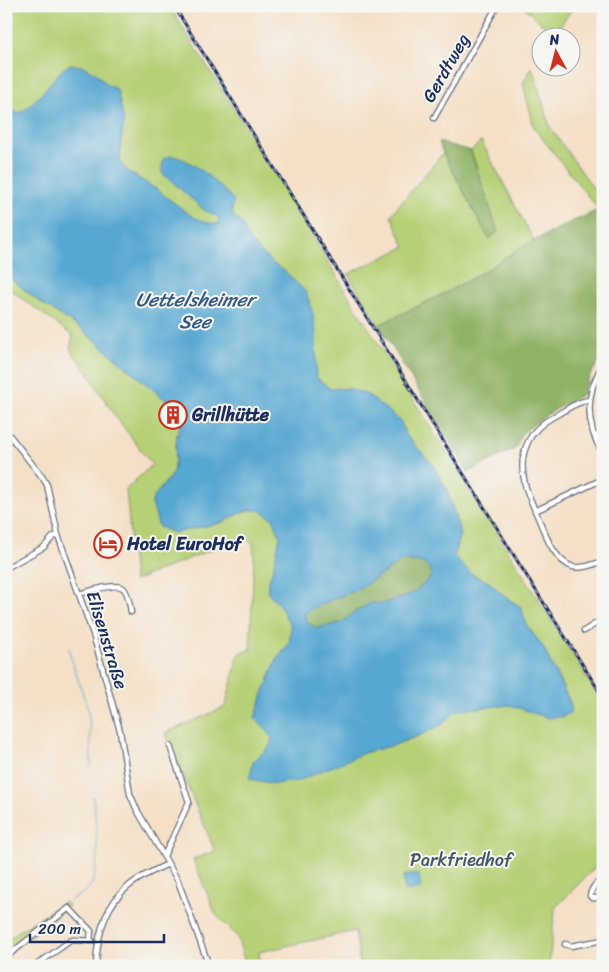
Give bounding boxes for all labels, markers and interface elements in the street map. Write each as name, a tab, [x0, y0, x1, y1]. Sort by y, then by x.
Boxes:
street label: Gerdtweg	[413, 27, 479, 109]
text: N	[547, 27, 561, 53]
north arrow	[532, 28, 582, 78]
water label: Uettelsheimer See	[136, 283, 257, 338]
place label: Grillhütte	[191, 399, 270, 431]
building icon: Grillhütte	[158, 400, 188, 430]
place label: Hotel EuroHof	[126, 528, 245, 560]
hotel icon: Hotel EuroHof	[93, 529, 123, 559]
street label: Elisenstraße	[77, 587, 137, 693]
park label: Parkfriedhof	[410, 844, 515, 876]
scale bar	[30, 912, 164, 944]
text: 200 m	[38, 916, 82, 942]

